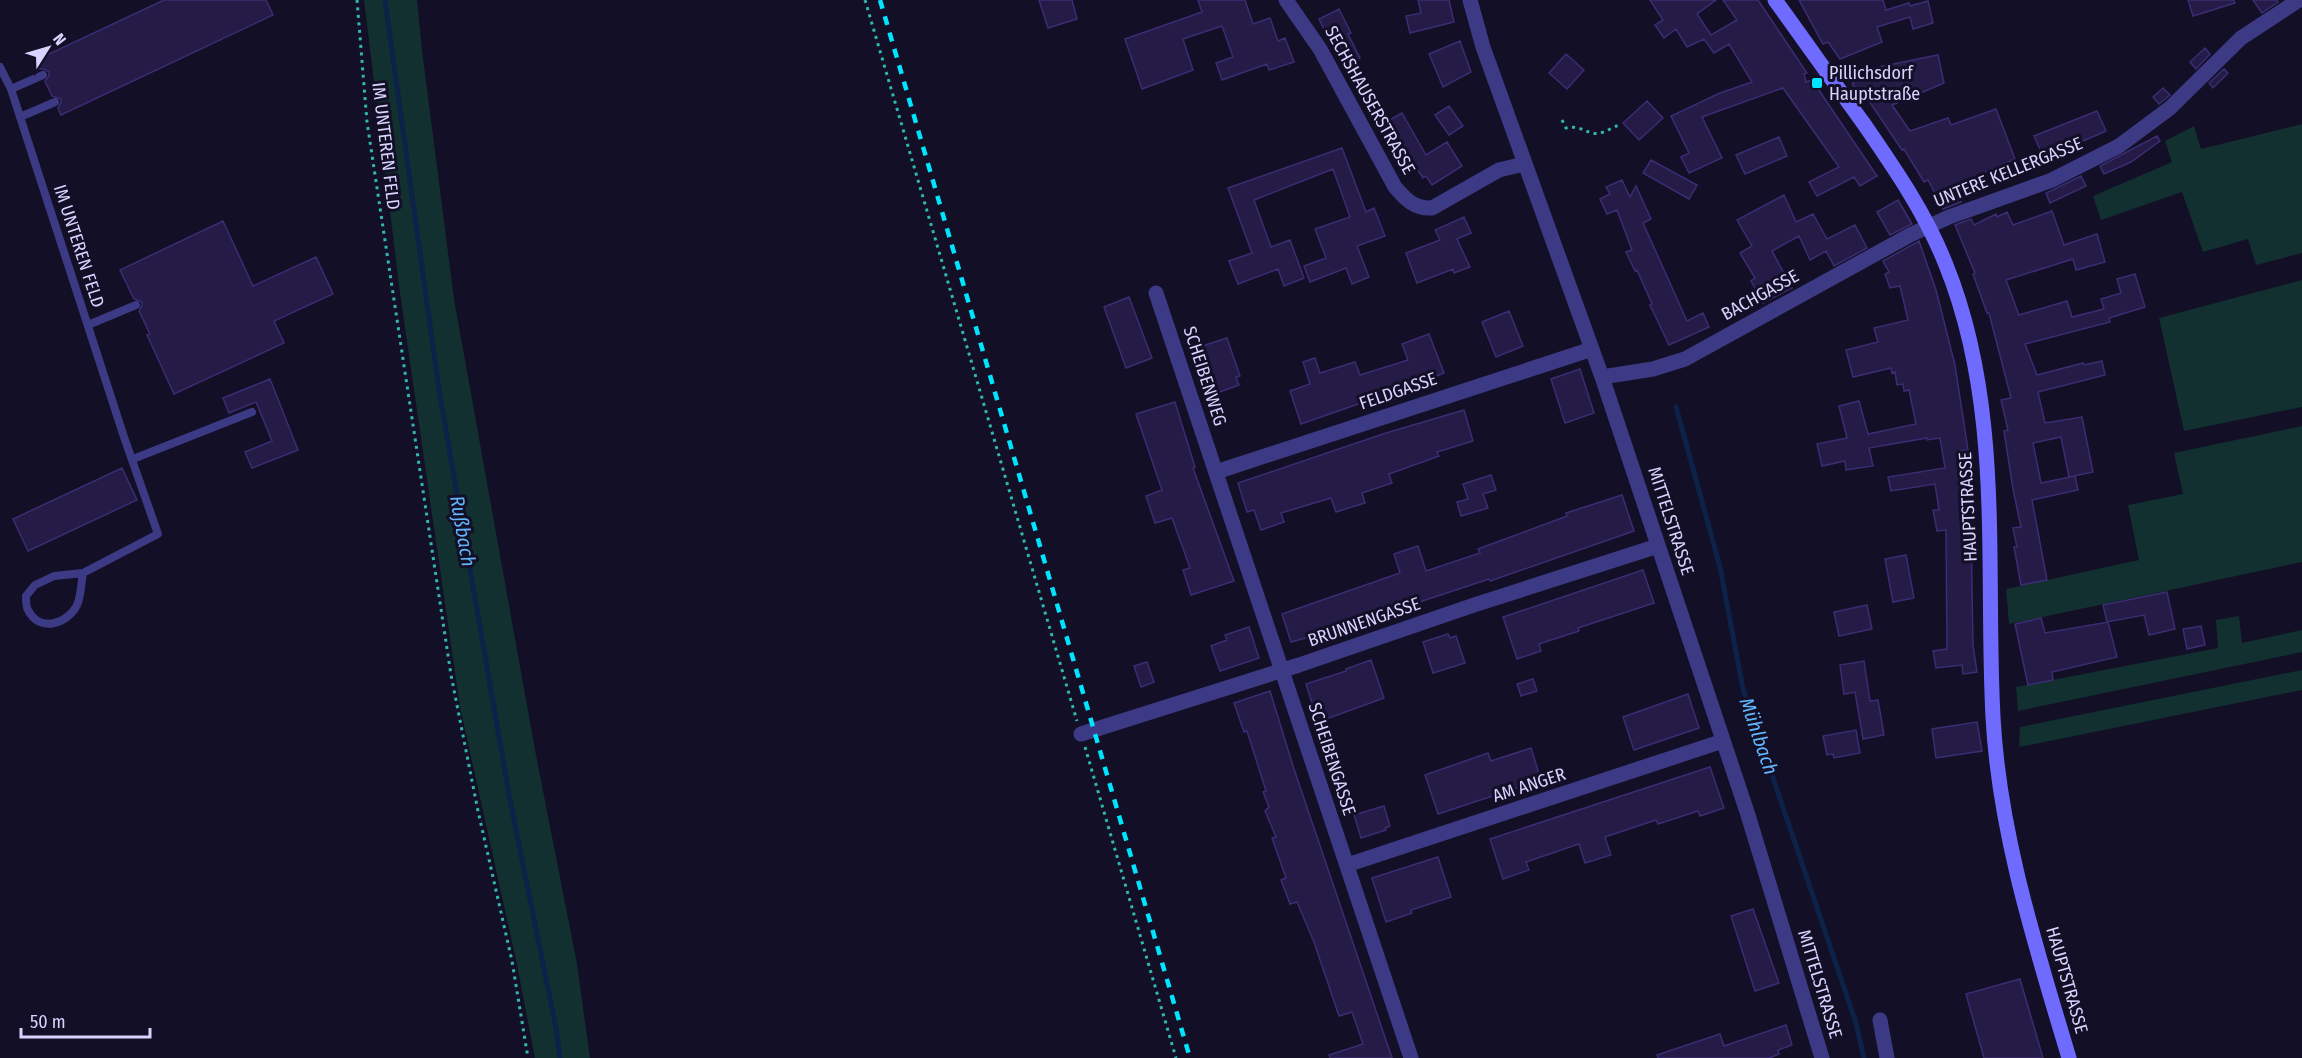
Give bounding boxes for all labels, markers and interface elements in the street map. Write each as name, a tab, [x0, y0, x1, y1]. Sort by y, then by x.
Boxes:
north arrow	[18, 18, 78, 78]
street label: SECHSHAUSERSTRASSE	[1320, 22, 1420, 178]
text: N	[49, 30, 70, 49]
place label: Pillichsdorf Hauptstraße	[1829, 62, 1920, 105]
marker: Pillichsdorf Hauptstraße	[1810, 76, 1824, 90]
street label: IM UNTEREN FELD	[367, 81, 405, 211]
street label: UNTERE KELLERGASSE	[1930, 132, 2086, 212]
street label: IM UNTEREN FELD	[49, 182, 109, 310]
street label: BACHGASSE	[1718, 265, 1802, 325]
street label: SCHEIBENWEG	[1179, 323, 1231, 429]
street label: FELDGASSE	[1356, 367, 1440, 415]
street label: HAUPTSTRASSE	[1954, 451, 1982, 563]
street label: MITTELSTRASSE	[1643, 464, 1699, 578]
water label: Rußbach	[445, 494, 481, 568]
street label: BRUNNENGASSE	[1305, 593, 1423, 651]
water label: Mühlbach	[1735, 694, 1783, 778]
street label: SCHEIBENGASSE	[1303, 700, 1361, 818]
street label: AM ANGER	[1490, 763, 1568, 807]
street label: HAUPTSTRASSE	[2041, 924, 2093, 1036]
street label: MITTELSTRASSE	[1793, 927, 1847, 1041]
scale bar	[21, 1001, 150, 1039]
text: 50 m	[30, 1011, 66, 1033]

